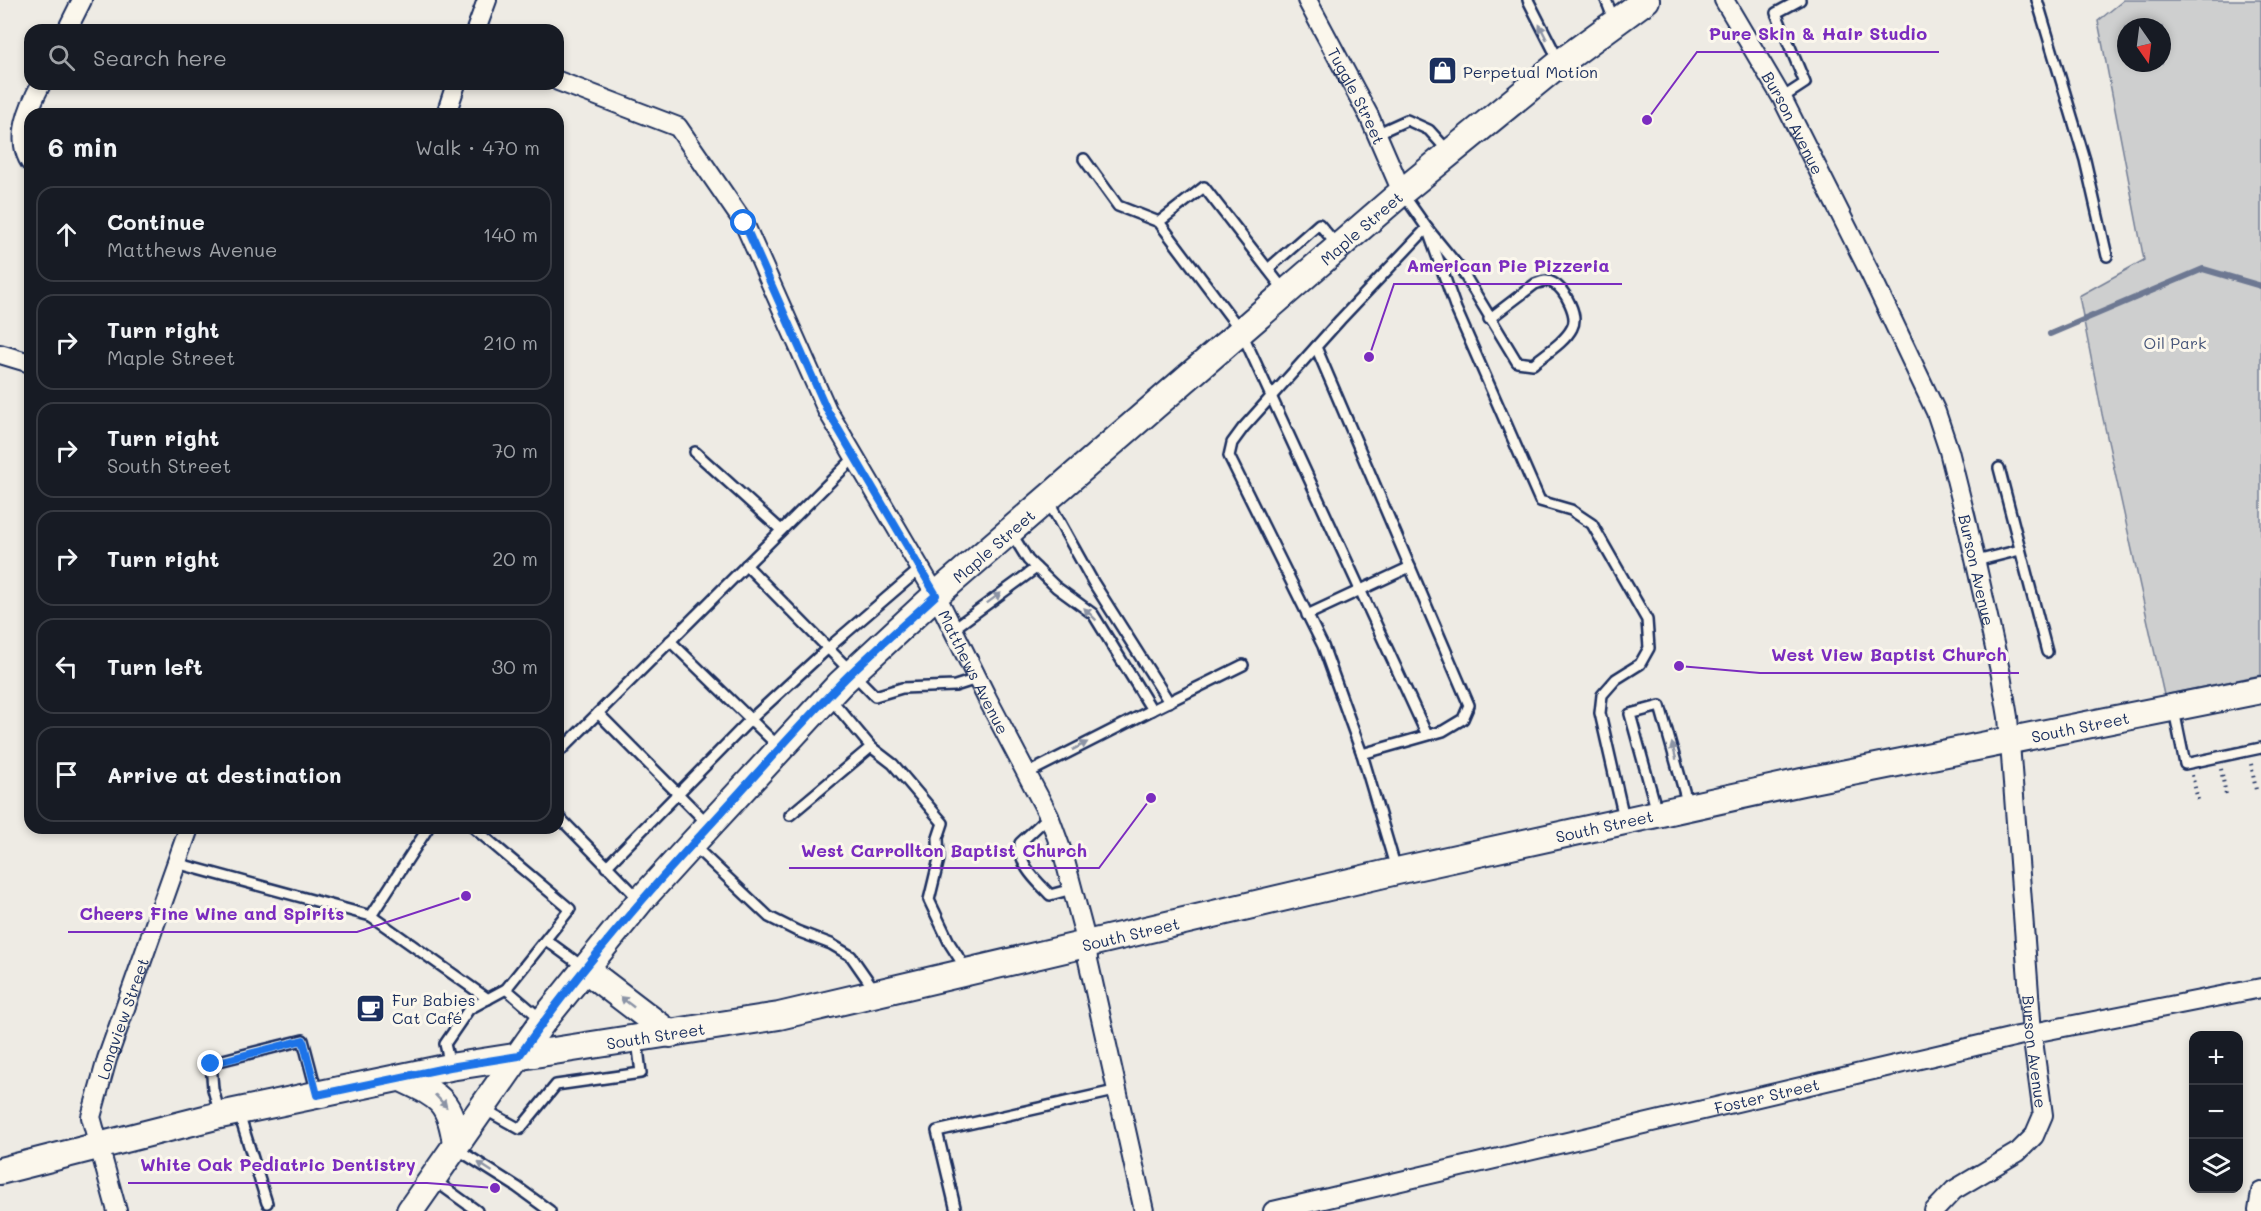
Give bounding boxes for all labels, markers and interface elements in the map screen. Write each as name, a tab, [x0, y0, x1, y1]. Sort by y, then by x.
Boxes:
callout: Pure Skin & Hair Studio	[1697, 16, 1939, 52]
north arrow	[2117, 18, 2171, 72]
text: Pure Skin & Hair Studio	[1709, 21, 1927, 45]
search box	[24, 24, 564, 90]
one-way arrow	[1538, 24, 1548, 41]
icon: search	[45, 41, 78, 74]
text: Search here	[93, 43, 227, 72]
street label: Tuggle Street	[1324, 43, 1390, 147]
shop icon: Perpetual Motion	[1426, 55, 1458, 87]
place label: Perpetual Motion	[1463, 61, 1598, 82]
street label: Burson Avenue	[1758, 67, 1829, 178]
text: 6 min	[48, 130, 117, 164]
text: Walk · 470 m	[415, 134, 540, 160]
street label: Maple Street	[1315, 186, 1407, 269]
text: Continue	[107, 207, 205, 236]
route start	[730, 209, 756, 235]
icon: ahead	[50, 218, 83, 251]
text: 140 m	[483, 221, 538, 247]
text: Matthews Avenue	[107, 236, 278, 262]
callout: American Pie Pizzeria	[1394, 248, 1622, 284]
text: American Pie Pizzeria	[1406, 253, 1610, 277]
text: Turn right	[107, 315, 219, 344]
icon: right	[50, 326, 83, 359]
text: 210 m	[483, 329, 538, 355]
park label: Oil Park	[2144, 332, 2206, 353]
text: Maple Street	[107, 344, 235, 370]
text: Turn right	[107, 423, 219, 452]
icon: right	[50, 434, 83, 467]
text: 70 m	[492, 437, 538, 463]
text: South Street	[107, 452, 231, 478]
street label: Maple Street	[948, 504, 1039, 587]
street label: Burson Avenue	[1955, 512, 2000, 628]
icon: right	[50, 542, 83, 575]
text: Turn right	[107, 544, 219, 573]
text: 20 m	[492, 545, 538, 571]
one-way arrow	[987, 593, 1002, 605]
street label: Matthews Avenue	[934, 606, 1014, 737]
one-way arrow	[1082, 607, 1097, 621]
callout: West View Baptist Church	[1760, 637, 2019, 673]
text: West View Baptist Church	[1771, 642, 2007, 666]
icon: left	[50, 650, 83, 683]
text: Turn left	[107, 652, 203, 681]
text: 30 m	[492, 653, 538, 679]
street label: South Street	[2029, 706, 2131, 746]
one-way arrow	[1071, 742, 1089, 752]
one-way arrow	[1668, 742, 1678, 760]
icon: arrive	[50, 758, 83, 791]
text: Arrive at destination	[107, 760, 342, 789]
street label: South Street	[1554, 805, 1655, 846]
callout: West Carrollton Baptist Church	[789, 832, 1099, 868]
text: West Carrollton Baptist Church	[801, 838, 1087, 862]
callout: Cheers Fine Wine and Spirits	[68, 896, 357, 932]
text: Cheers Fine Wine and Spirits	[80, 901, 344, 925]
street label: South Street	[1080, 912, 1181, 955]
street label: Longview Street	[91, 954, 153, 1082]
place label: Fur Babies Cat Café	[392, 989, 476, 1028]
cafe icon: Fur Babies Cat Café	[355, 992, 387, 1024]
street label: Burson Avenue	[2019, 994, 2052, 1109]
one-way arrow	[620, 996, 635, 1008]
street label: South Street	[605, 1017, 706, 1053]
map controls	[2189, 1031, 2243, 1193]
button: +	[2189, 1031, 2243, 1085]
route end	[197, 1050, 223, 1076]
street label: Foster Street	[1712, 1073, 1821, 1118]
button: −	[2189, 1085, 2243, 1139]
one-way arrow	[434, 1094, 448, 1109]
button: layers	[2189, 1139, 2243, 1193]
callout: White Oak Pediatric Dentistry	[128, 1147, 427, 1183]
text: White Oak Pediatric Dentistry	[140, 1152, 416, 1176]
one-way arrow	[477, 1161, 493, 1172]

